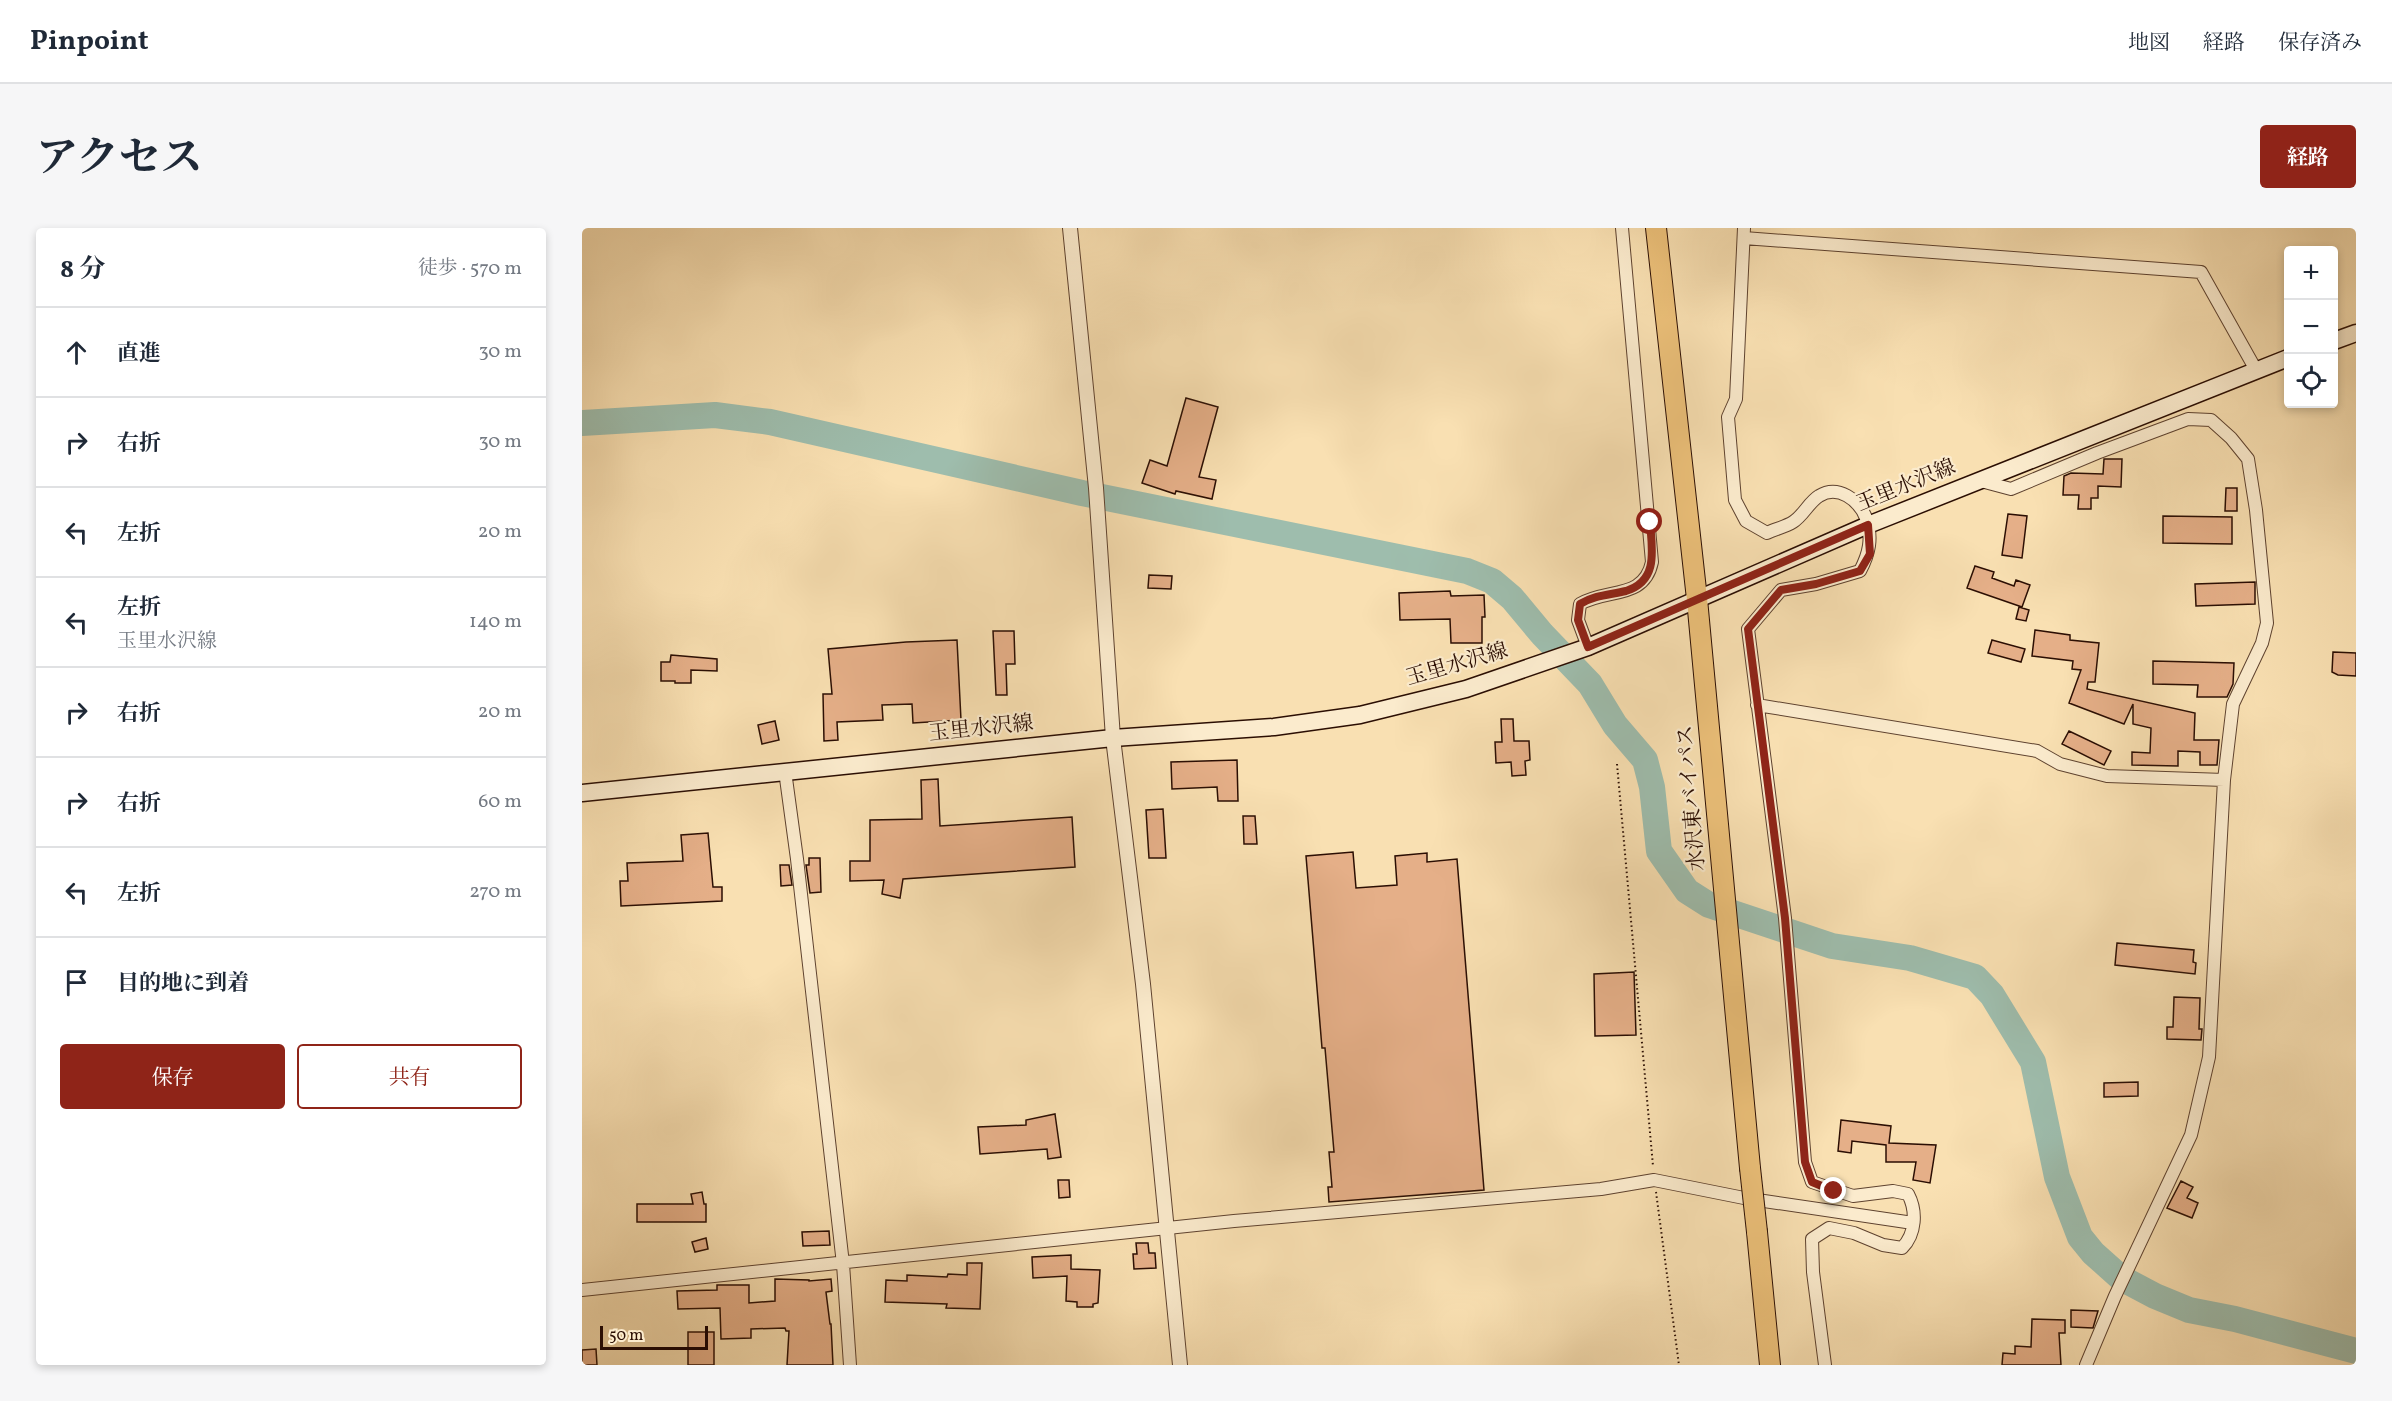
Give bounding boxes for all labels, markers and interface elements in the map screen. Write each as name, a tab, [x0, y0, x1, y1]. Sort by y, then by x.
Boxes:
text: Pinpoint	[30, 22, 148, 61]
text: 地図	[2128, 29, 2170, 58]
text: 経路	[2203, 29, 2245, 58]
text: 保存済み	[2278, 29, 2362, 58]
button: 経路	[2260, 125, 2356, 188]
text: アクセス	[36, 131, 203, 190]
map controls	[2284, 246, 2338, 408]
button: +	[2284, 246, 2338, 300]
text: 8 分	[60, 252, 105, 288]
text: 徒歩 · 570 m	[418, 255, 522, 283]
button: −	[2284, 300, 2338, 354]
icon: ahead	[60, 336, 93, 369]
text: 30 m	[478, 338, 522, 366]
text: 直進	[117, 339, 161, 370]
button: locate	[2284, 354, 2338, 408]
icon: right	[60, 426, 93, 459]
text: 30 m	[478, 428, 522, 456]
text: 右折	[117, 429, 161, 460]
street label: 玉里水沢線	[1852, 453, 1960, 519]
route start	[1636, 508, 1662, 534]
icon: left	[60, 516, 93, 549]
text: 20 m	[478, 518, 522, 546]
text: 左折	[117, 519, 161, 550]
text: 左折	[117, 593, 161, 624]
icon: left	[60, 606, 93, 639]
text: 140 m	[469, 608, 522, 636]
text: 玉里水沢線	[117, 628, 217, 656]
street label: 玉里水沢線	[1403, 637, 1511, 693]
icon: right	[60, 696, 93, 729]
text: 20 m	[478, 698, 522, 726]
text: 右折	[117, 699, 161, 730]
street label: 玉里水沢線	[927, 709, 1035, 749]
street label: 水沢東バイパス	[1671, 724, 1713, 872]
icon: right	[60, 786, 93, 819]
text: 60 m	[478, 788, 522, 816]
text: 右折	[117, 789, 161, 820]
icon: left	[60, 876, 93, 909]
text: 270 m	[469, 878, 522, 906]
text: 左折	[117, 879, 161, 910]
icon: arrive	[60, 966, 93, 999]
text: 目的地に到着	[117, 969, 249, 1000]
button: 保存	[60, 1044, 285, 1109]
button: 共有	[297, 1044, 522, 1109]
route end	[1820, 1177, 1846, 1203]
scale bar	[600, 1323, 708, 1350]
text: 50 m	[609, 1325, 643, 1347]

